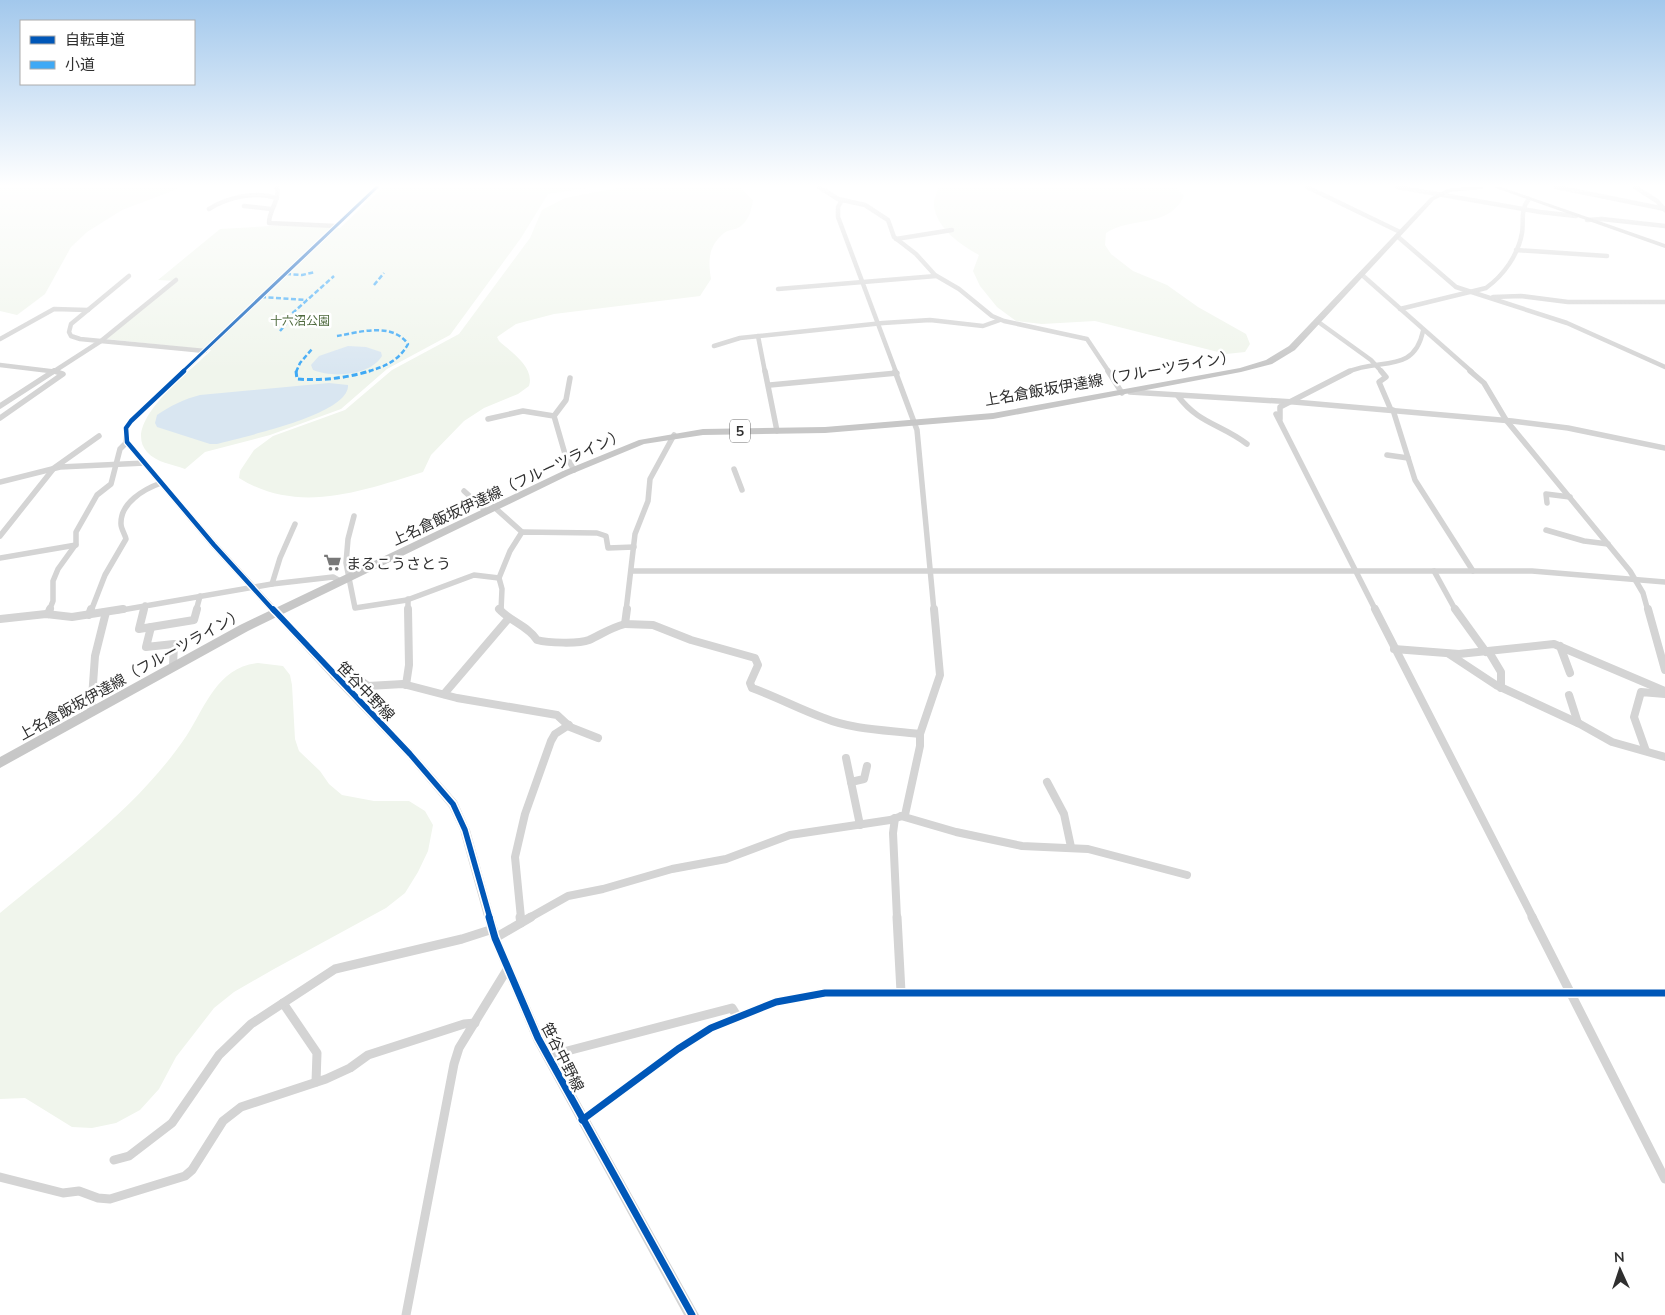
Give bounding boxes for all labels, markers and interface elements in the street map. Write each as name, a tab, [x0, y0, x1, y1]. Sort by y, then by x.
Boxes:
legend	[20, 20, 195, 85]
text: 自転車道	[65, 30, 125, 49]
text: 小道	[65, 55, 95, 74]
park label: 十六沼公園	[270, 313, 330, 328]
street label: 上名倉飯坂伊達線（フルーツライン）	[983, 347, 1237, 409]
road number: 5	[730, 420, 750, 442]
street label: 上名倉飯坂伊達線（フルーツライン）	[389, 425, 627, 549]
supermarket icon: まるこうさとう	[322, 553, 342, 573]
place label: まるこうさとう	[346, 554, 451, 573]
street label: 上名倉飯坂伊達線（フルーツライン）	[15, 604, 247, 744]
street label: 笹谷中野線	[333, 657, 399, 725]
street label: 笹谷中野線	[538, 1019, 588, 1095]
north arrow	[1595, 1245, 1645, 1295]
text: N	[1614, 1248, 1625, 1266]

